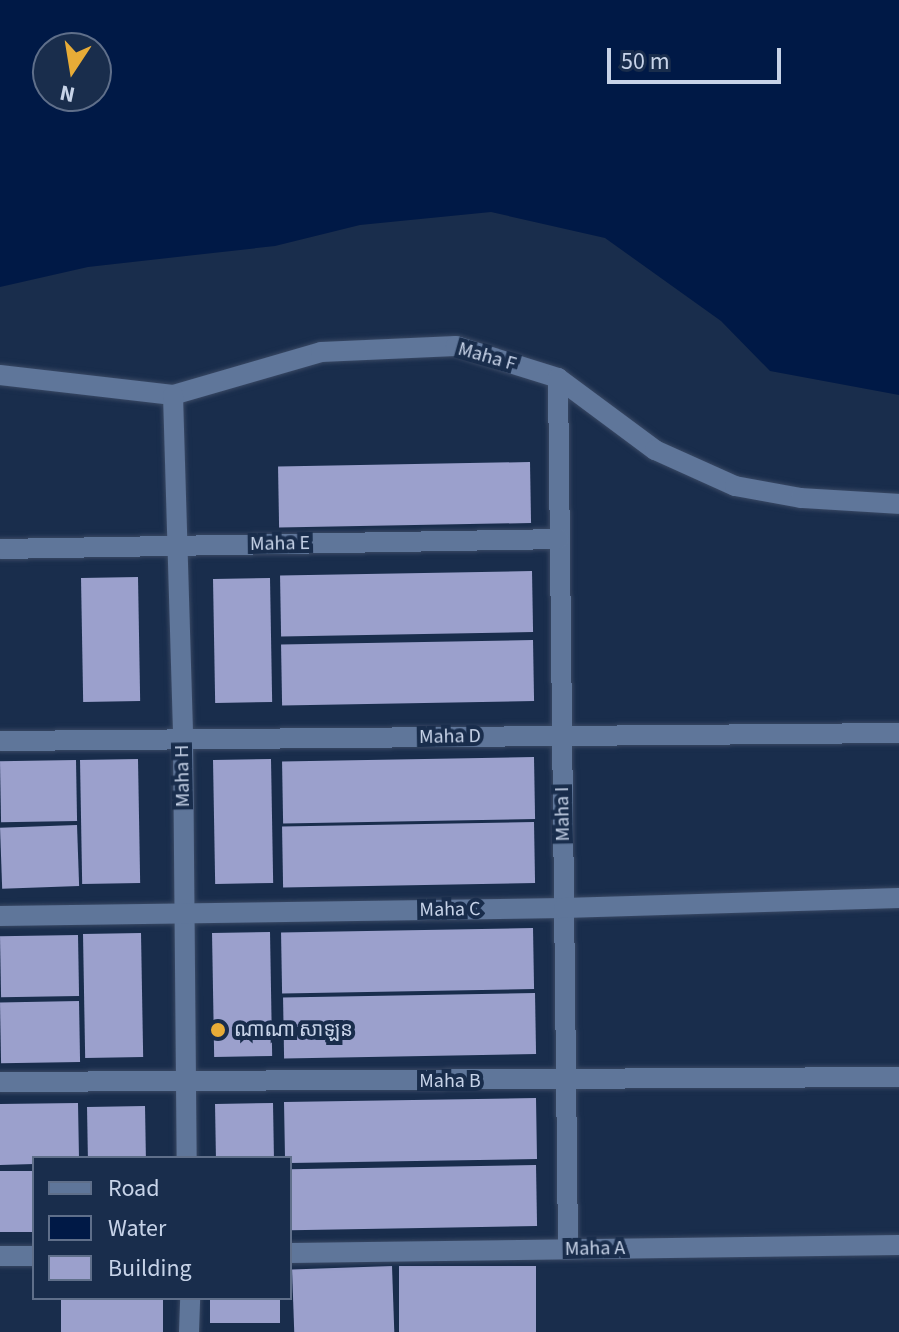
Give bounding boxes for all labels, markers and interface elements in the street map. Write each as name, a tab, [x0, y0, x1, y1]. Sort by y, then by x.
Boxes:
north arrow	[32, 32, 112, 112]
scale bar	[611, 32, 785, 82]
text: 50 m	[621, 44, 670, 79]
text: N	[57, 76, 78, 111]
street label: Maha F	[455, 337, 519, 377]
street label: Maha E	[250, 531, 310, 557]
street label: Maha D	[419, 724, 481, 750]
street label: Maha H	[170, 744, 196, 808]
street label: Maha I	[551, 786, 575, 842]
street label: Maha C	[419, 897, 481, 923]
place label: ណាណា សាឡន	[234, 1018, 353, 1042]
marker: ណាណា សាឡន	[209, 1021, 227, 1039]
street label: Maha B	[419, 1069, 481, 1093]
legend	[32, 1156, 292, 1300]
text: Road	[108, 1171, 160, 1206]
text: Water	[108, 1211, 166, 1246]
street label: Maha A	[565, 1236, 625, 1262]
text: Building	[108, 1251, 192, 1286]

